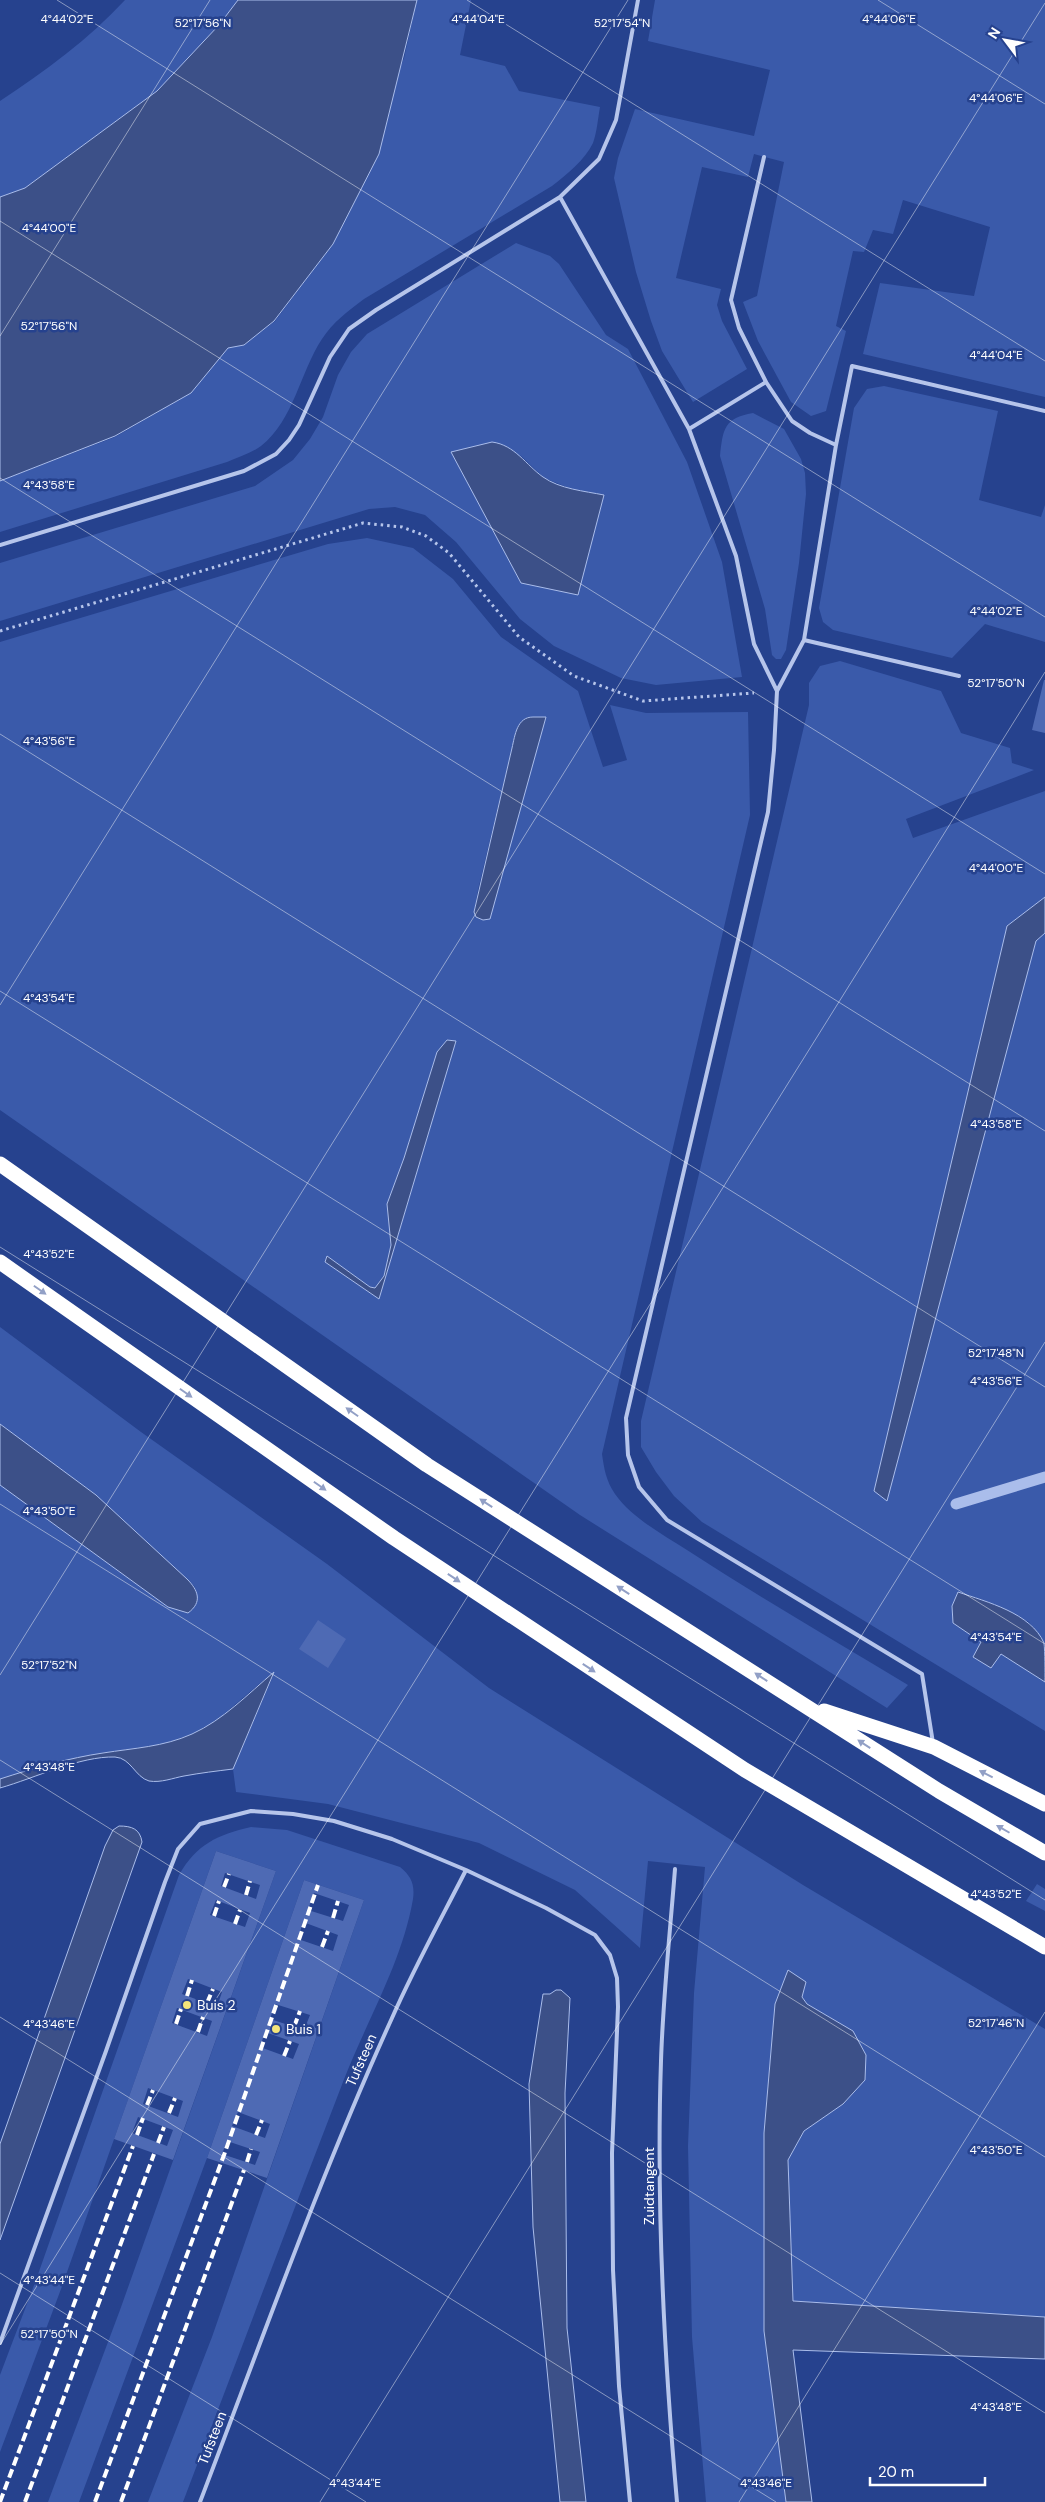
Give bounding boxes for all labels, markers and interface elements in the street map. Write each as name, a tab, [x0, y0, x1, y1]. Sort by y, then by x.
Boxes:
text: 4°44'02"E	[40, 11, 94, 27]
text: 4°44'04"E	[451, 11, 505, 27]
text: 4°44'06"E	[862, 11, 916, 27]
text: 52°17'56"N	[175, 15, 231, 31]
text: 52°17'54"N	[594, 15, 650, 31]
north arrow	[980, 15, 1030, 65]
text: N	[984, 24, 1004, 42]
text: 4°44'06"E	[969, 90, 1023, 106]
text: 4°44'00"E	[22, 220, 76, 236]
text: 52°17'56"N	[21, 318, 77, 334]
text: 4°44'04"E	[969, 347, 1023, 363]
text: 4°43'58"E	[23, 477, 75, 493]
text: 4°44'02"E	[969, 603, 1023, 619]
text: 52°17'50"N	[967, 675, 1025, 691]
text: 4°43'56"E	[23, 733, 75, 749]
text: 4°44'00"E	[969, 860, 1023, 876]
text: 4°43'54"E	[23, 990, 75, 1006]
text: 4°43'58"E	[970, 1116, 1022, 1132]
text: 4°43'52"E	[23, 1246, 75, 1262]
one-way arrow	[33, 1285, 47, 1295]
text: 52°17'48"N	[968, 1345, 1024, 1361]
text: 4°43'56"E	[970, 1373, 1022, 1389]
one-way arrow	[180, 1388, 193, 1398]
one-way arrow	[345, 1407, 359, 1417]
one-way arrow	[313, 1481, 327, 1491]
one-way arrow	[480, 1498, 493, 1507]
text: 4°43'50"E	[22, 1503, 76, 1519]
one-way arrow	[447, 1573, 461, 1583]
one-way arrow	[617, 1585, 630, 1595]
text: 4°43'54"E	[970, 1629, 1022, 1645]
text: 52°17'52"N	[21, 1657, 77, 1673]
one-way arrow	[582, 1664, 596, 1673]
one-way arrow	[754, 1672, 767, 1682]
one-way arrow	[858, 1739, 871, 1748]
text: 4°43'48"E	[23, 1759, 75, 1775]
one-way arrow	[979, 1770, 993, 1778]
one-way arrow	[996, 1824, 1009, 1833]
text: 4°43'52"E	[970, 1886, 1022, 1902]
place label: Buis 2	[197, 1996, 236, 2014]
marker: Buis 2	[181, 1999, 193, 2011]
text: 52°17'46"N	[968, 2015, 1024, 2031]
text: 4°43'46"E	[23, 2016, 75, 2032]
place label: Buis 1	[286, 2020, 321, 2038]
marker: Buis 1	[270, 2023, 282, 2035]
street label: Tufsteen	[341, 2031, 381, 2089]
text: 4°43'50"E	[969, 2142, 1023, 2158]
street label: Zuidtangent	[640, 2147, 658, 2225]
text: 4°43'44"E	[23, 2272, 75, 2288]
text: 52°17'50"N	[20, 2326, 78, 2342]
text: 4°43'48"E	[970, 2399, 1022, 2415]
street label: Tufsteen	[194, 2409, 230, 2467]
scale bar	[870, 2454, 985, 2486]
text: 20 m	[878, 2462, 914, 2482]
text: 4°43'44"E	[329, 2475, 381, 2491]
text: 4°43'46"E	[740, 2475, 792, 2491]

